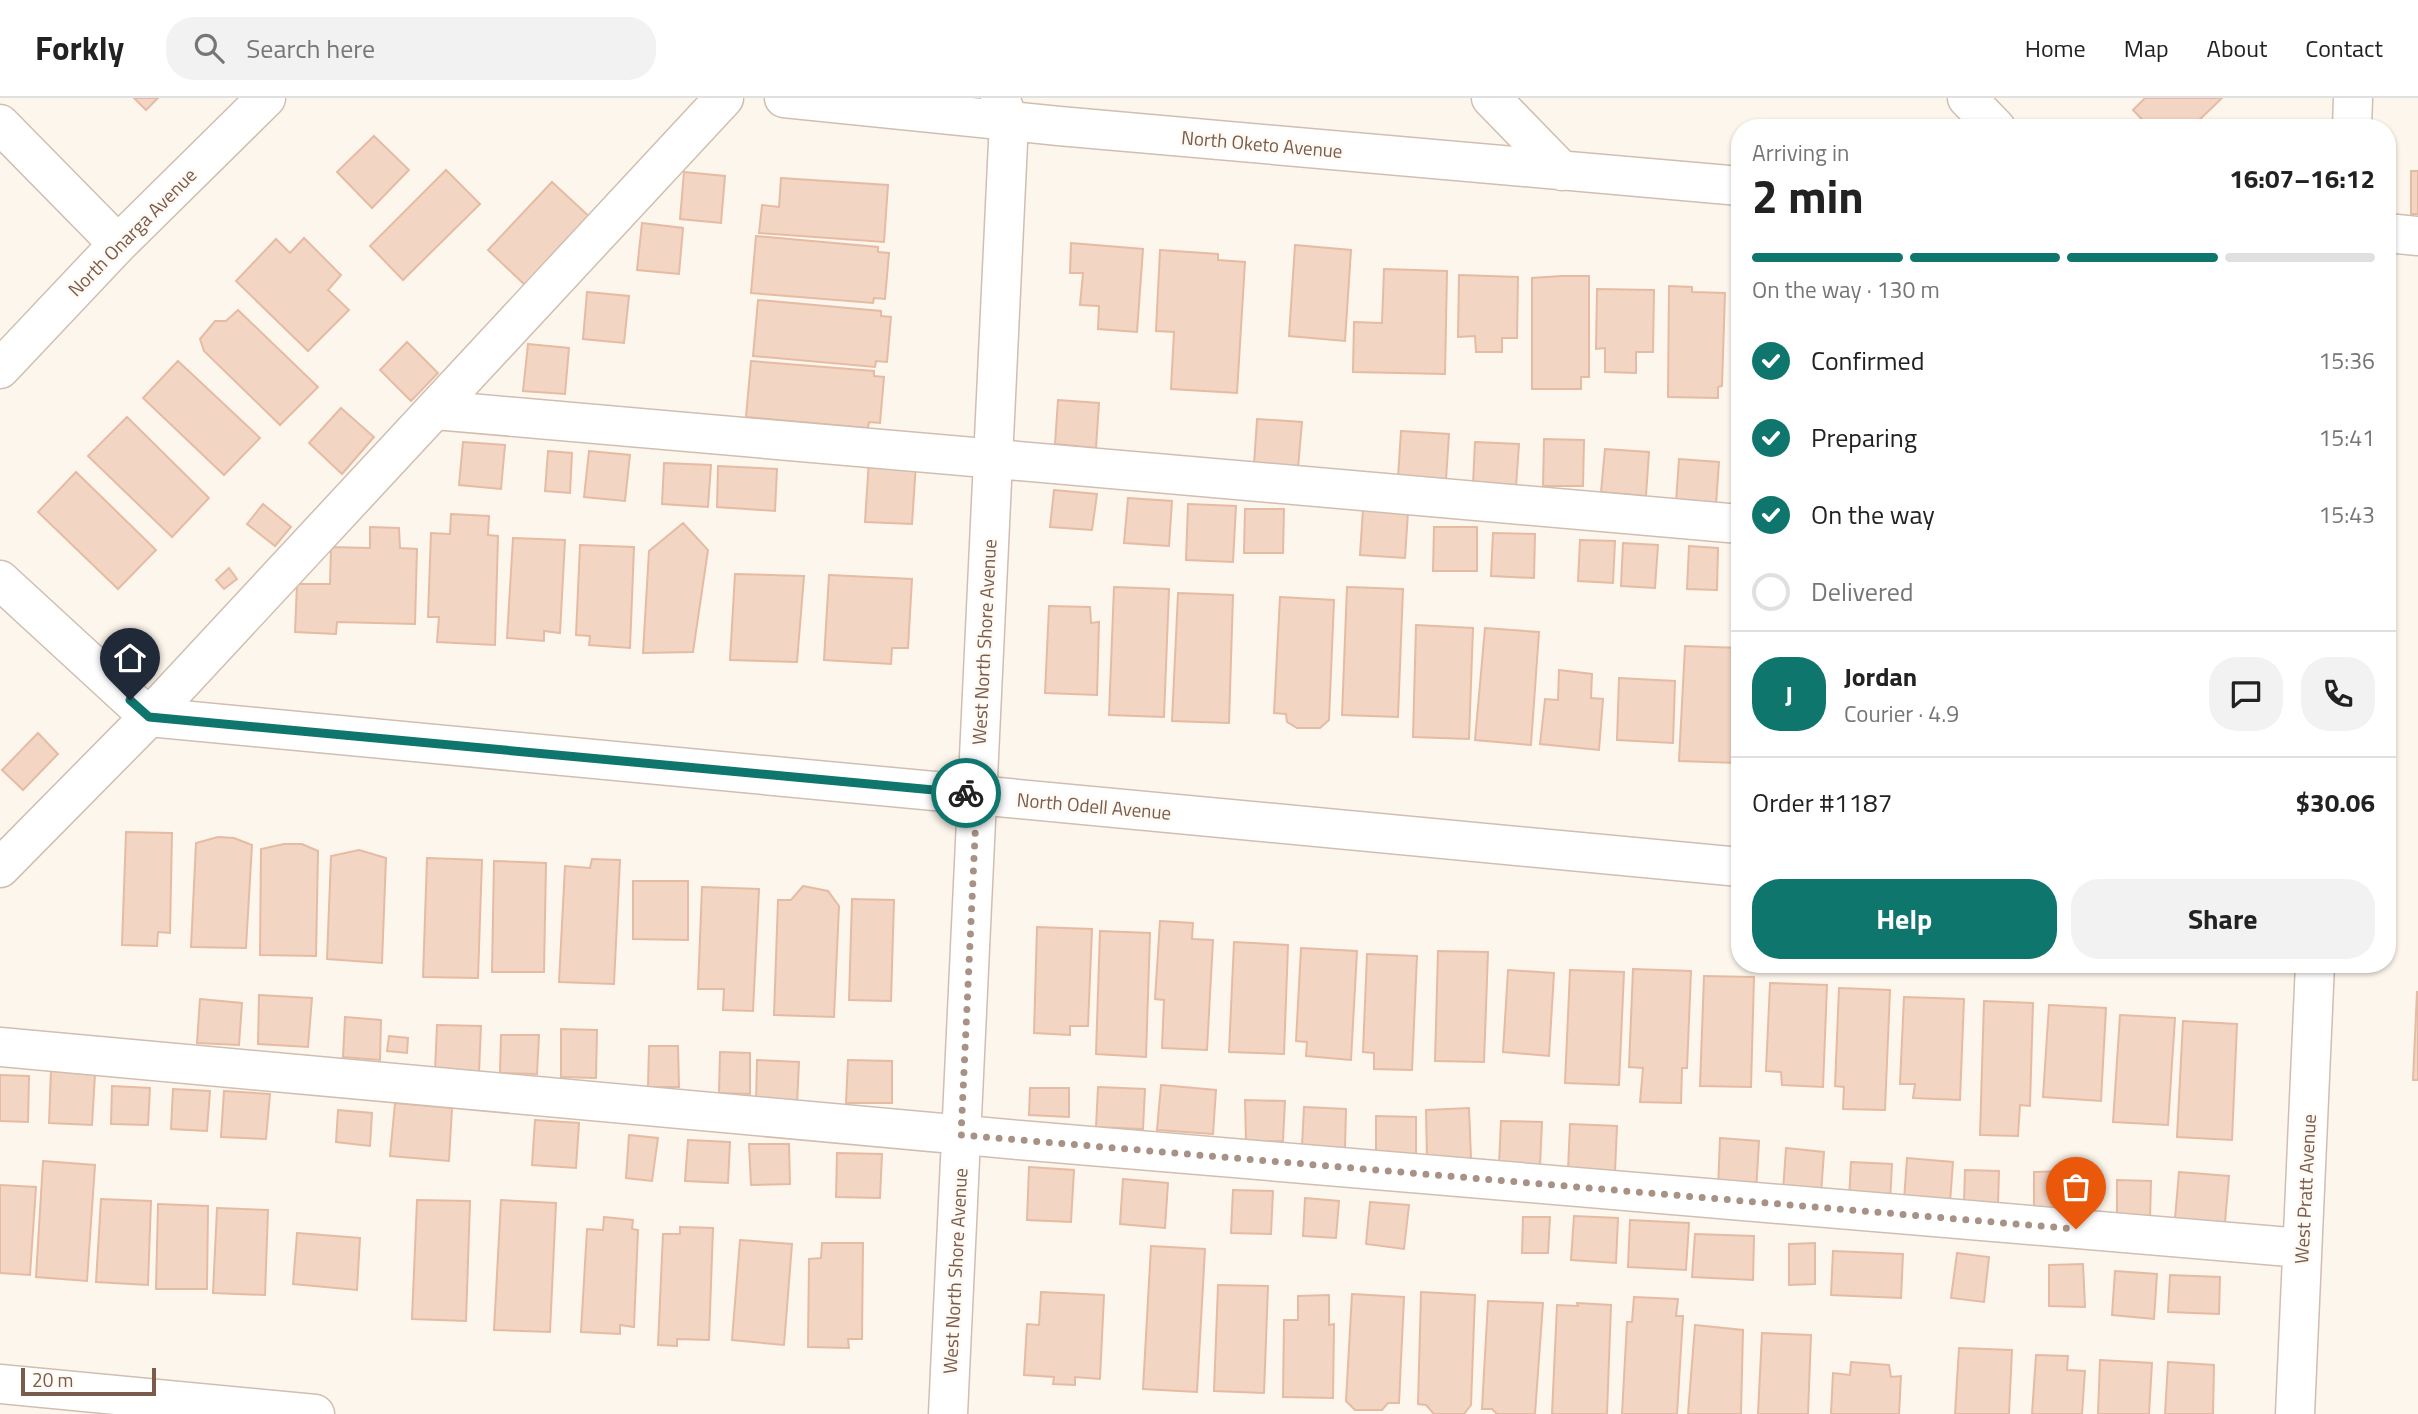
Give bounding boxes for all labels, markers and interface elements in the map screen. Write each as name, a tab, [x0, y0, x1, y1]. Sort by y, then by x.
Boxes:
search box	[166, 17, 656, 80]
text: Forkly	[35, 23, 124, 73]
icon: search	[190, 29, 228, 67]
text: Search here	[246, 29, 375, 68]
text: Home	[2025, 30, 2086, 66]
text: Map	[2124, 30, 2169, 66]
text: About	[2207, 30, 2267, 66]
text: Contact	[2305, 30, 2383, 66]
street label: North Oketo Avenue	[1180, 122, 1344, 165]
text: Arriving in	[1752, 135, 1849, 170]
text: 16:07–16:12	[2229, 159, 2375, 198]
street label: North Onarga Avenue	[61, 161, 203, 303]
text: 2 min	[1752, 161, 1864, 231]
text: On the way · 130 m	[1752, 272, 1940, 307]
text: Confirmed	[1811, 341, 1925, 380]
icon: check	[1752, 342, 1790, 380]
text: 15:36	[2318, 343, 2375, 378]
text: Preparing	[1811, 418, 1917, 457]
icon: check	[1752, 419, 1790, 457]
text: 15:41	[2318, 420, 2375, 455]
text: On the way	[1811, 495, 1935, 534]
icon: check	[1752, 496, 1790, 534]
text: 15:43	[2318, 497, 2375, 532]
street label: West North Shore Avenue	[964, 538, 1003, 746]
text: Delivered	[1811, 572, 1914, 611]
pin	[100, 628, 160, 700]
icon: home	[111, 639, 149, 677]
text: Jordan	[1844, 657, 1917, 696]
button: chat	[2209, 657, 2283, 731]
button: phone	[2301, 657, 2375, 731]
text: J	[1785, 675, 1793, 714]
text: Courier · 4.9	[1844, 696, 1959, 731]
courier	[931, 758, 1001, 828]
icon: bike	[947, 774, 985, 812]
text: Order #1187	[1752, 783, 1892, 822]
text: $30.06	[2296, 783, 2375, 822]
street label: North Odell Avenue	[1016, 784, 1173, 827]
button: Help	[1752, 879, 2057, 959]
button: Share	[2071, 879, 2375, 959]
street label: West Pratt Avenue	[2286, 1113, 2323, 1265]
pin	[2046, 1157, 2106, 1229]
street label: West North Shore Avenue	[935, 1167, 974, 1375]
icon: bag	[2057, 1168, 2095, 1206]
scale bar	[21, 1365, 156, 1397]
text: 20 m	[32, 1365, 73, 1394]

